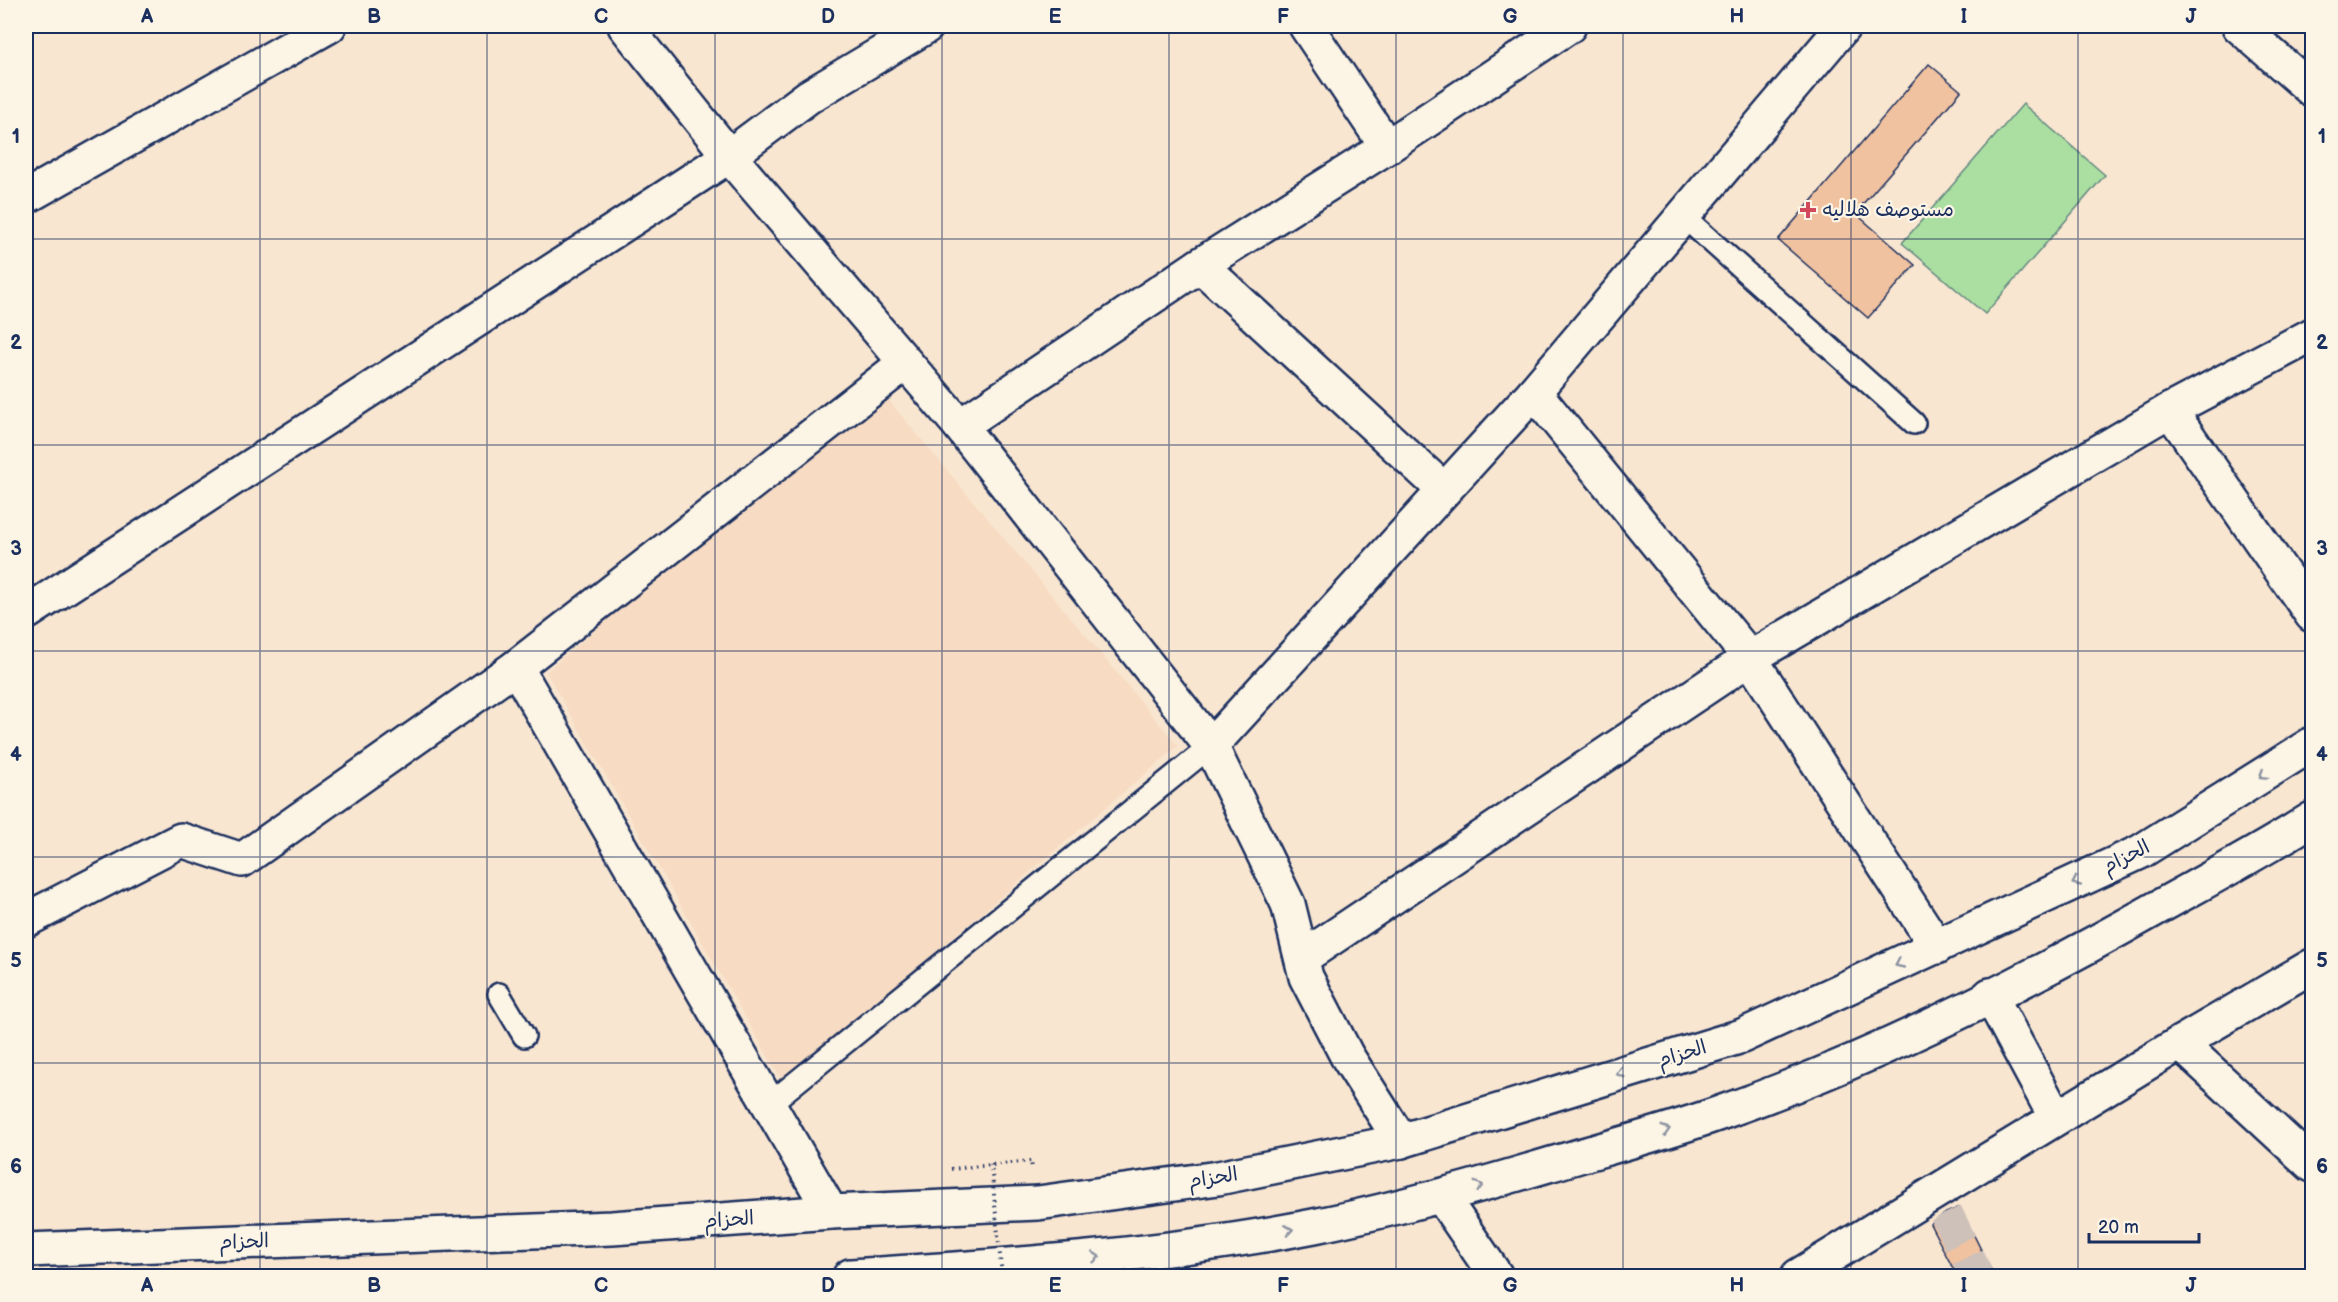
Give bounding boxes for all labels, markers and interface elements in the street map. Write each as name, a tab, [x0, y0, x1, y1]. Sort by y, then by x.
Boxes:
text: A	[140, 5, 154, 29]
text: B	[367, 5, 381, 29]
text: C	[594, 5, 608, 29]
text: D	[821, 5, 835, 29]
text: E	[1049, 5, 1062, 29]
text: F	[1277, 5, 1289, 29]
text: G	[1503, 5, 1518, 29]
text: H	[1730, 5, 1744, 29]
text: I	[1961, 5, 1967, 29]
text: J	[2186, 5, 2198, 29]
text: 1	[12, 125, 20, 149]
text: 1	[2318, 125, 2326, 149]
place label: مستوصف هلاليه	[1822, 198, 1954, 222]
marker: مستوصف هلاليه	[1799, 201, 1817, 219]
text: 2	[10, 331, 22, 355]
text: 2	[2316, 331, 2328, 355]
text: 3	[10, 537, 22, 561]
text: 3	[2316, 537, 2328, 561]
text: 4	[10, 743, 22, 767]
text: 4	[2316, 743, 2328, 767]
one-way arrow	[2259, 768, 2269, 780]
street label: الحزام	[2098, 835, 2155, 882]
one-way arrow	[2071, 875, 2082, 887]
text: 5	[10, 949, 22, 973]
text: 5	[2316, 949, 2328, 973]
one-way arrow	[1894, 957, 1905, 969]
street label: الحزام	[1655, 1035, 1710, 1076]
one-way arrow	[1615, 1066, 1626, 1078]
one-way arrow	[1660, 1125, 1671, 1137]
text: 6	[10, 1155, 22, 1179]
text: 6	[2316, 1155, 2328, 1179]
street label: الحزام	[1186, 1162, 1240, 1197]
one-way arrow	[1473, 1181, 1484, 1193]
street label: الحزام	[703, 1206, 755, 1237]
scale bar	[2089, 1206, 2198, 1244]
text: 20 m	[2098, 1217, 2139, 1238]
one-way arrow	[1284, 1224, 1294, 1237]
street label: الحزام	[219, 1229, 270, 1258]
one-way arrow	[1092, 1251, 1101, 1264]
text: A	[140, 1274, 154, 1298]
text: B	[367, 1274, 381, 1298]
text: C	[594, 1274, 608, 1298]
text: D	[821, 1274, 835, 1298]
text: E	[1049, 1274, 1062, 1298]
text: F	[1277, 1274, 1289, 1298]
text: G	[1503, 1274, 1518, 1298]
text: H	[1730, 1274, 1744, 1298]
text: I	[1961, 1274, 1967, 1298]
text: J	[2186, 1274, 2198, 1298]

